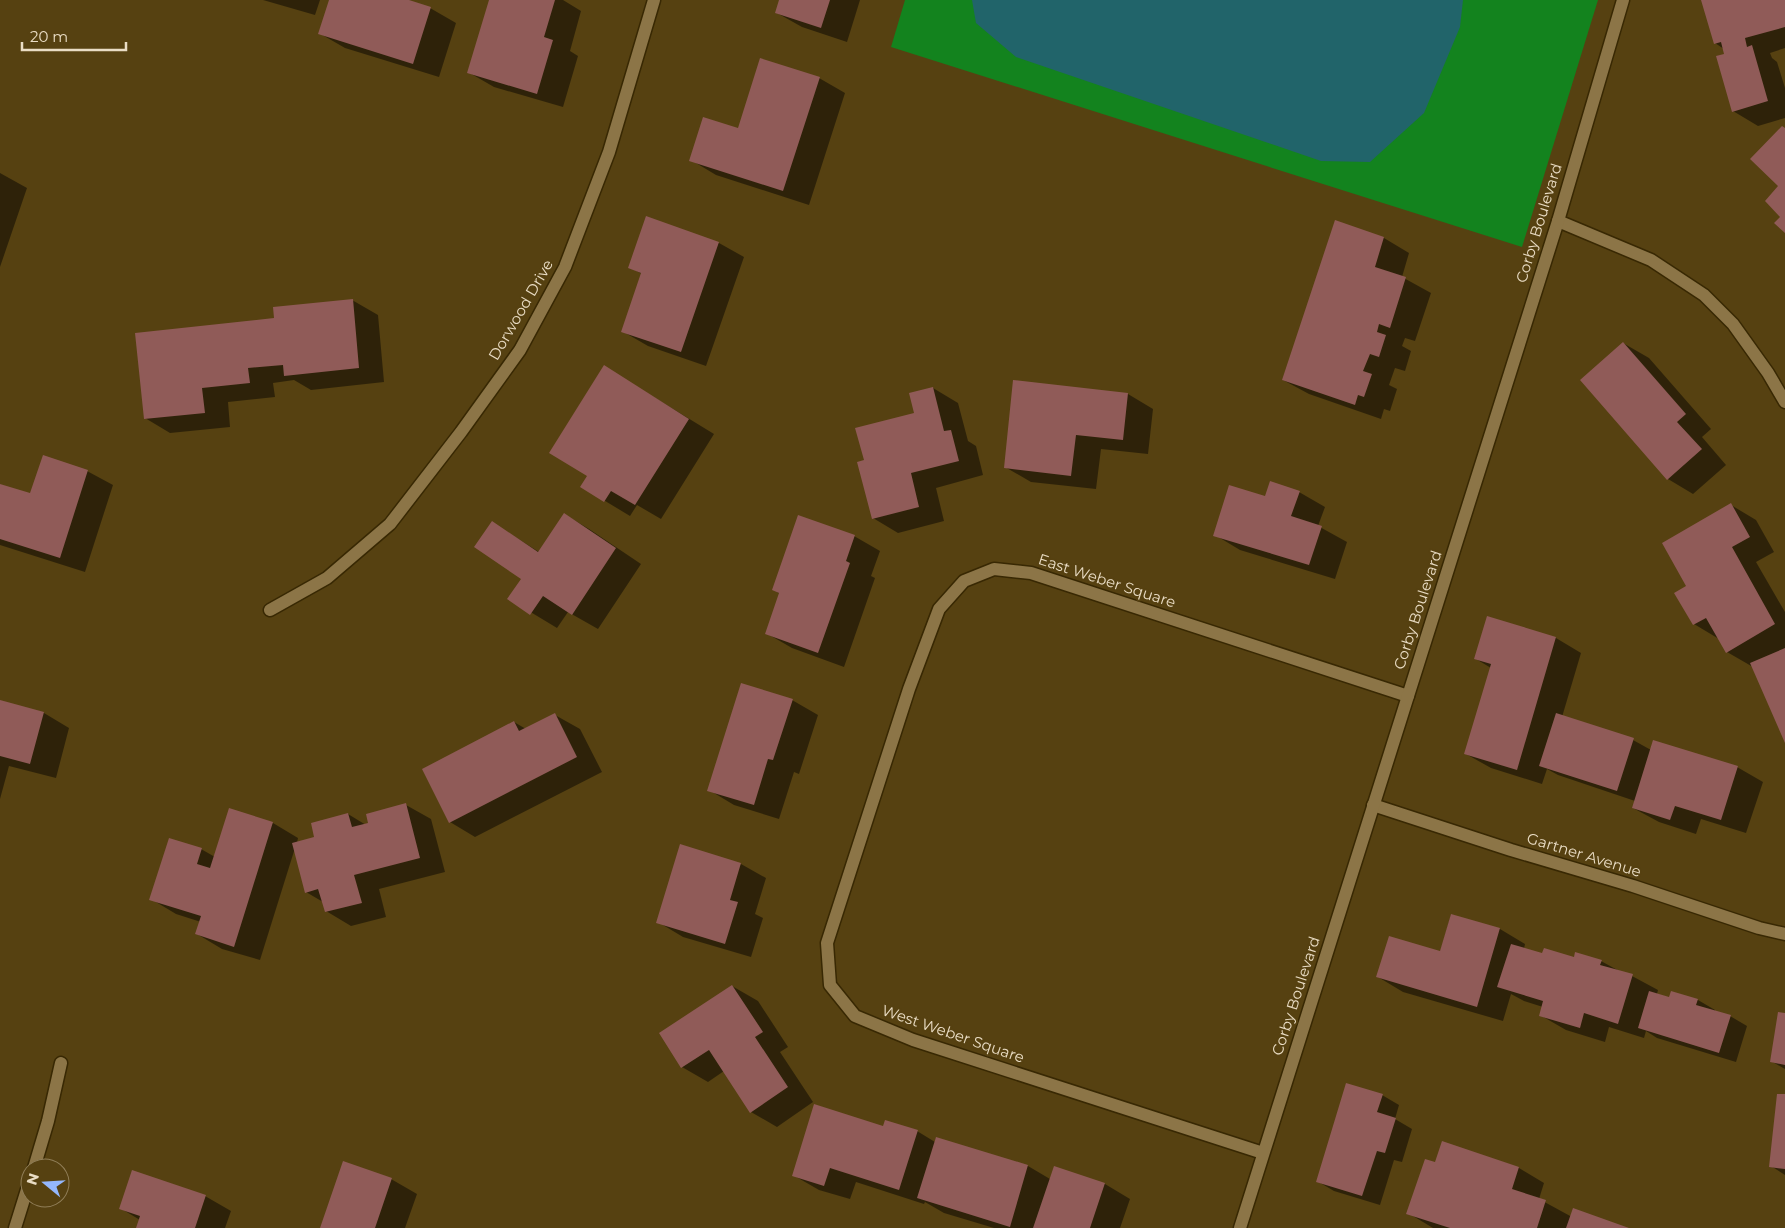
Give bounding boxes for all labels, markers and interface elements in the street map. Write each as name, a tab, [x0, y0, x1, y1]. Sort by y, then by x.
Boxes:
scale bar	[22, 20, 126, 52]
text: 20 m	[30, 27, 68, 46]
street label: Corby Boulevard	[1511, 161, 1566, 285]
street label: Dorwood Drive	[484, 256, 557, 364]
street label: Corby Boulevard	[1389, 548, 1446, 672]
street label: East Weber Square	[1036, 549, 1178, 612]
street label: Gartner Avenue	[1525, 828, 1644, 881]
street label: Corby Boulevard	[1267, 934, 1324, 1058]
street label: West Weber Square	[879, 1000, 1027, 1067]
north arrow	[20, 1158, 70, 1208]
text: N	[22, 1171, 43, 1187]

